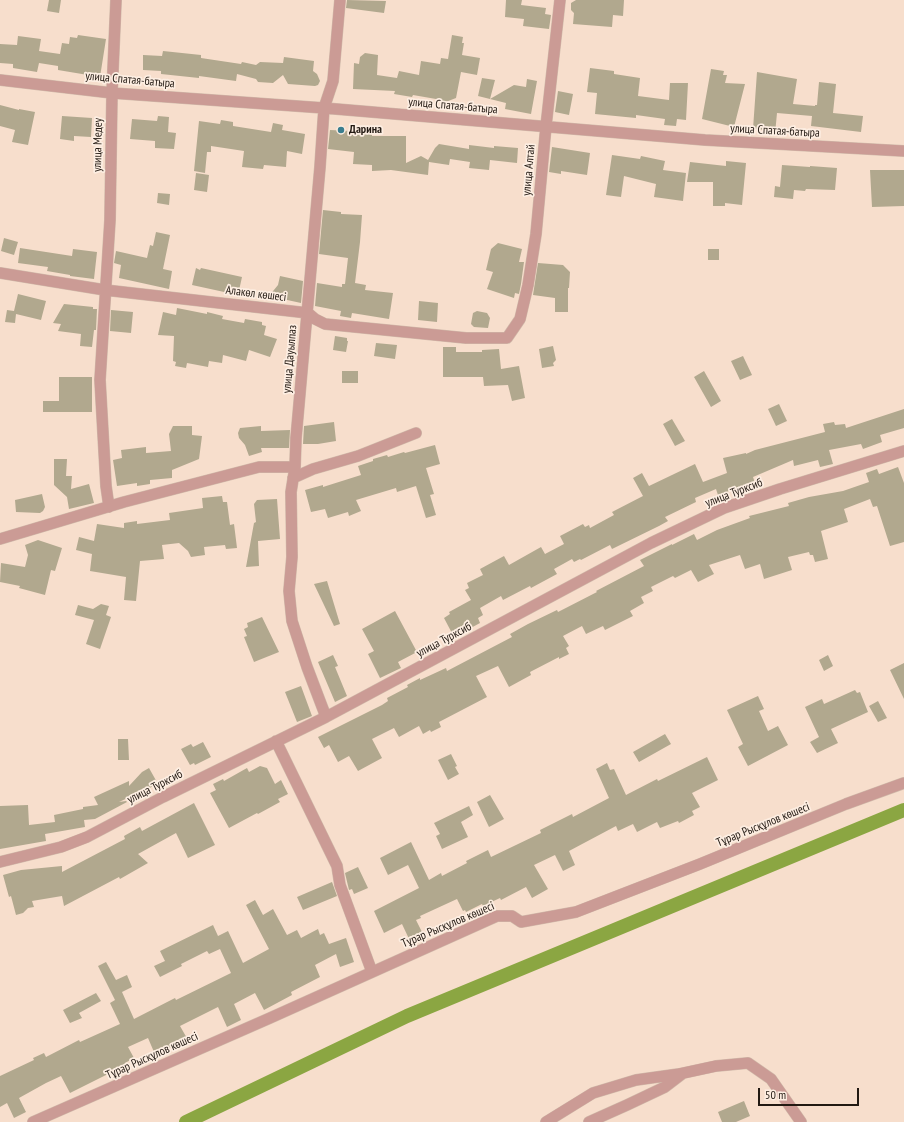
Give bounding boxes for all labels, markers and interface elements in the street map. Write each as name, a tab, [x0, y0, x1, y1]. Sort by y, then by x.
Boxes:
street label: улица Спатая-батыра	[85, 69, 175, 91]
street label: улица Спатая-батыра	[408, 95, 498, 117]
street label: улица Медеу	[90, 118, 106, 172]
street label: улица Спатая-батыра	[730, 121, 820, 141]
place label: Дарина	[349, 123, 382, 137]
marker: Дарина	[336, 125, 346, 135]
street label: улица Алтай	[520, 144, 538, 196]
street label: Алакөл көшесі	[225, 283, 287, 305]
street label: улица Дауылпаз	[280, 324, 300, 394]
street label: улица Турксиб	[703, 475, 765, 511]
street label: улица Турксиб	[414, 619, 474, 661]
street label: улица Турксиб	[125, 767, 185, 807]
street label: Тұрар Рысқұлов көшесі	[714, 800, 812, 850]
street label: Тұрар Рысқұлов көшесі	[399, 899, 497, 951]
street label: Тұрар Рысқұлов көшесі	[104, 1029, 200, 1083]
scale bar	[760, 1080, 861, 1106]
text: 50 m	[765, 1087, 786, 1102]

